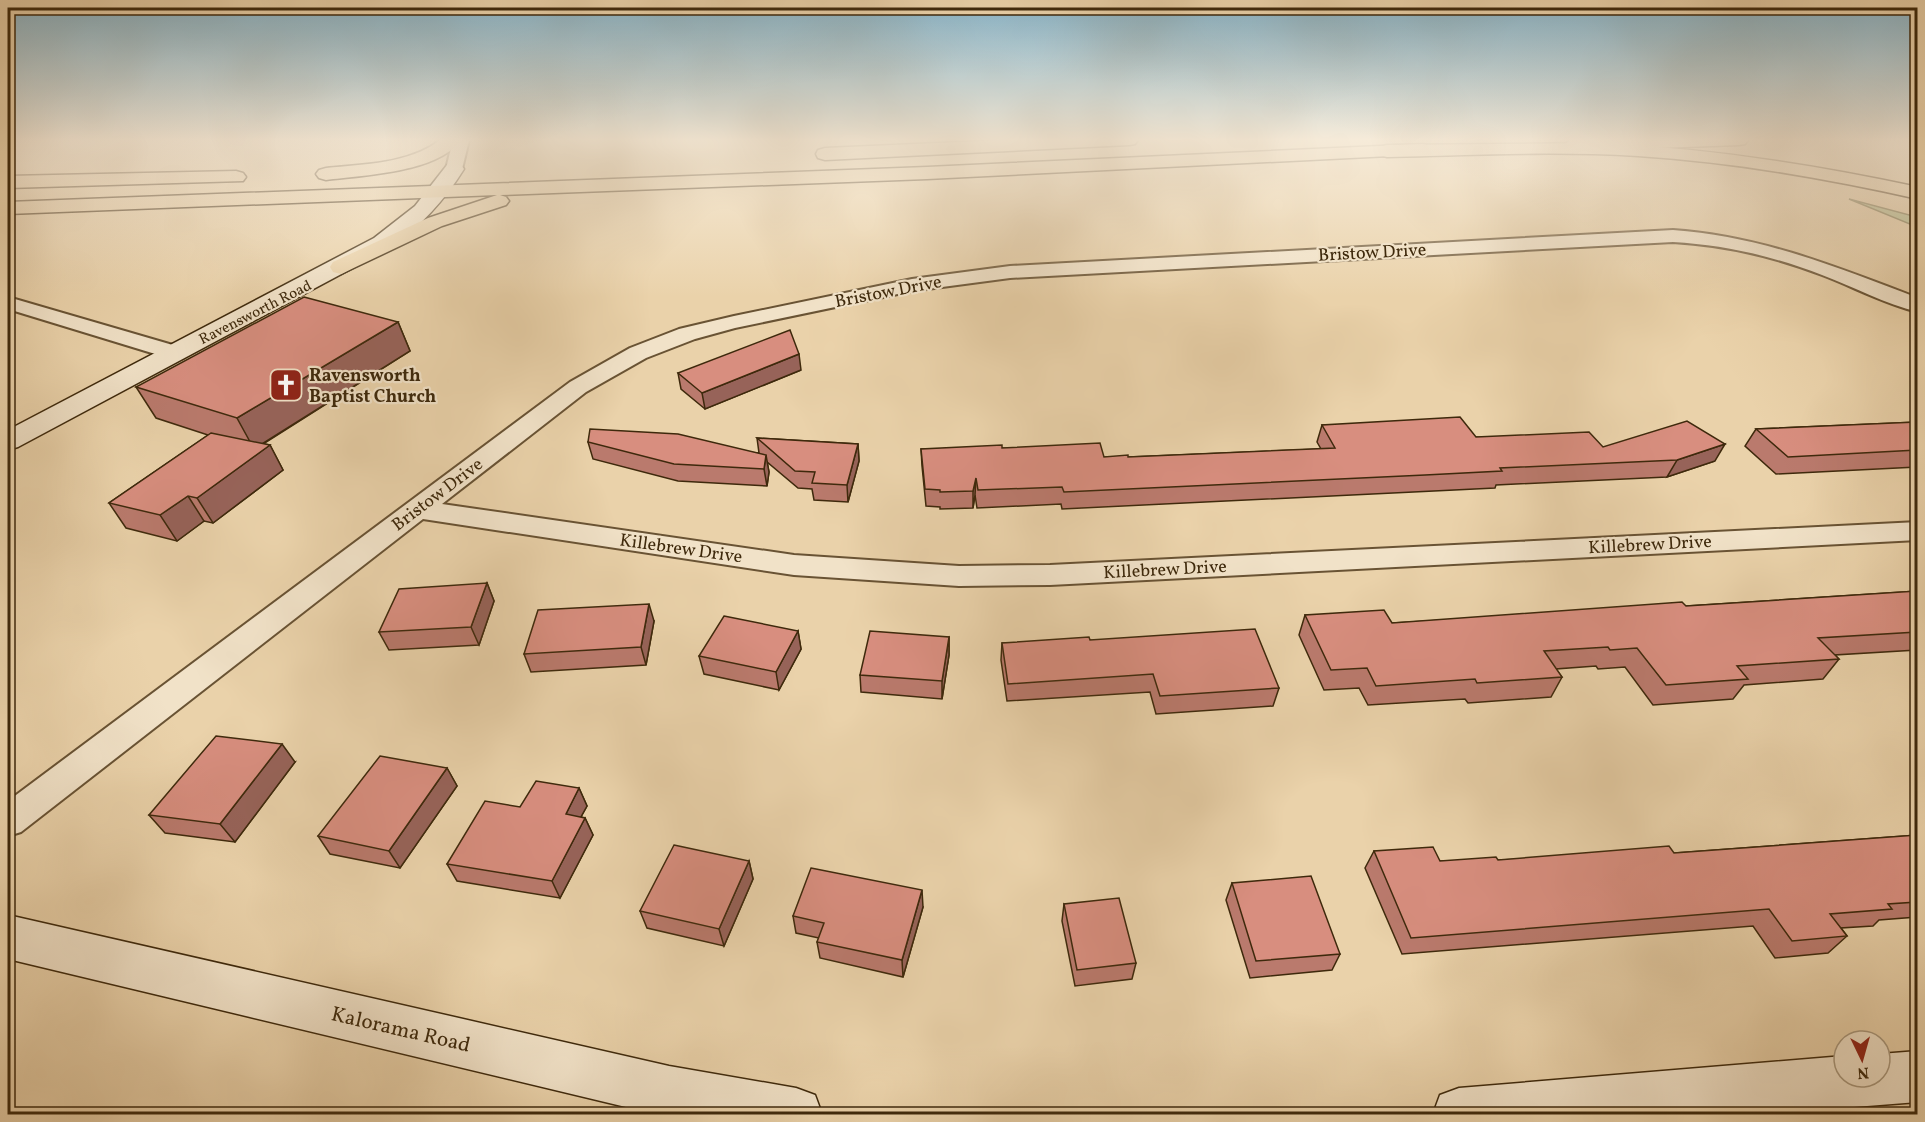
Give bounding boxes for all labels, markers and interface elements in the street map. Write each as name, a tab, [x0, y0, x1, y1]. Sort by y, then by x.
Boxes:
street label: Bristow Drive	[1317, 238, 1427, 269]
street label: Bristow Drive	[833, 270, 944, 315]
street label: Ravensworth Road	[196, 276, 316, 351]
place label: Ravensworth Baptist Church	[309, 364, 437, 410]
church icon: Ravensworth Baptist Church	[268, 367, 304, 403]
street label: Bristow Drive	[387, 453, 489, 538]
street label: Killebrew Drive	[618, 529, 744, 570]
street label: Killebrew Drive	[1588, 530, 1712, 561]
street label: Killebrew Drive	[1103, 555, 1227, 586]
street label: Kalorama Road	[328, 1000, 473, 1061]
north arrow	[1832, 1029, 1892, 1089]
text: N	[1856, 1060, 1870, 1083]

